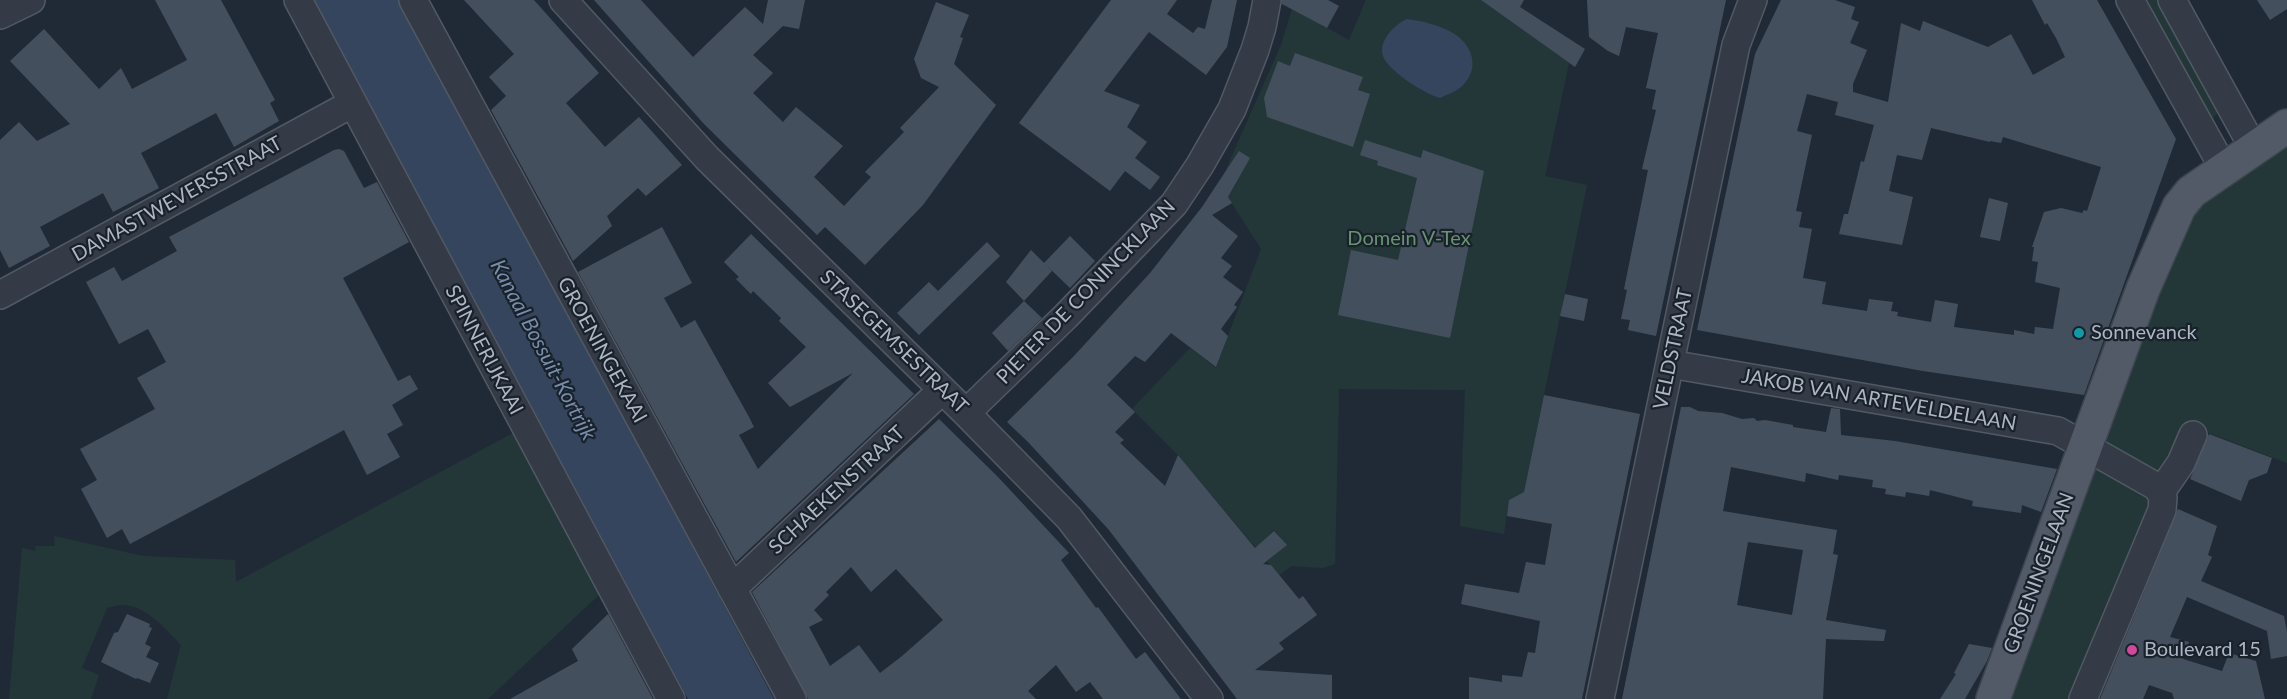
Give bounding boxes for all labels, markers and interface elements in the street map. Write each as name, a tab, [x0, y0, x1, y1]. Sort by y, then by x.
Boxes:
street label: DAMASTWEVERSSTRAAT	[68, 131, 286, 267]
street label: PIETER DE CONINCKLAAN	[992, 195, 1180, 389]
park label: Domein V-Tex	[1347, 227, 1471, 251]
water label: Kanaal Bossuit-Kortrijk	[485, 256, 601, 444]
street label: STASEGEMSESTRAAT	[815, 265, 973, 419]
street label: GROENINGEKAAI	[552, 273, 652, 427]
street label: SPINNERIJKAAI	[440, 281, 528, 419]
street label: VELDSTRAAT	[1648, 286, 1698, 412]
place label: Sonnevanck	[2091, 321, 2197, 345]
marker: Sonnevanck	[2072, 326, 2086, 340]
street label: JAKOB VAN ARTEVELDELAAN	[1740, 364, 2018, 436]
street label: SCHAEKENSTRAAT	[764, 421, 910, 559]
street label: GROENINGELAAN	[1999, 489, 2079, 657]
place label: Boulevard 15	[2144, 638, 2261, 662]
marker: Boulevard 15	[2125, 643, 2139, 657]

